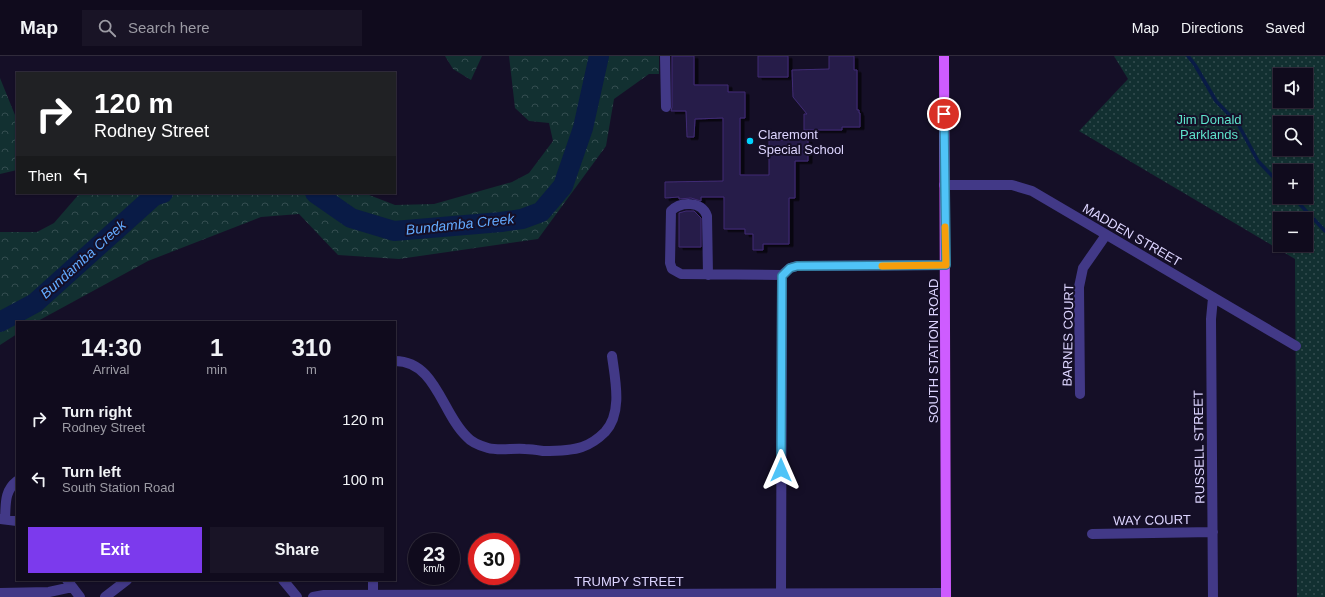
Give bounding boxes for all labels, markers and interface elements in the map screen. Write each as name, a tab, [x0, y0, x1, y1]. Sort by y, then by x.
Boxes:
search box	[82, 10, 362, 46]
text: Map	[20, 17, 58, 38]
icon: search	[96, 17, 118, 39]
text: Search here	[128, 19, 210, 36]
text: Map	[1132, 20, 1159, 36]
text: Directions	[1181, 20, 1243, 36]
text: Saved	[1265, 20, 1305, 36]
map controls	[1273, 68, 1313, 252]
button: sound	[1273, 68, 1313, 108]
icon: right	[28, 88, 80, 140]
text: 120 m	[94, 88, 173, 119]
pin	[927, 97, 961, 131]
icon: arrive	[933, 103, 955, 125]
park label: Jim Donald Parklands	[1176, 112, 1242, 142]
button: search	[1273, 116, 1313, 156]
text: Rodney Street	[94, 121, 209, 141]
place label: Claremont Special School	[758, 127, 844, 157]
marker: Claremont Special School	[745, 136, 755, 146]
icon: left	[70, 164, 92, 186]
button: +	[1273, 164, 1313, 204]
text: Then	[28, 167, 62, 184]
street label: MADDEN STREET	[1080, 201, 1184, 269]
water label: Bundamba Creek	[405, 210, 516, 238]
button: −	[1273, 212, 1313, 252]
water label: Bundamba Creek	[37, 216, 130, 301]
street label: SOUTH STATION ROAD	[926, 279, 941, 423]
street label: BARNES COURT	[1060, 283, 1076, 387]
text: 14:30	[80, 334, 142, 361]
text: 1	[210, 334, 223, 361]
text: 310	[292, 334, 332, 361]
text: Arrival	[93, 362, 130, 377]
text: min	[206, 362, 227, 377]
text: m	[306, 362, 317, 377]
street label: RUSSELL STREET	[1191, 390, 1207, 504]
text: Turn right	[62, 403, 132, 420]
icon: right	[28, 408, 50, 430]
text: 120 m	[342, 411, 384, 428]
text: Rodney Street	[62, 420, 145, 435]
position arrow	[760, 449, 802, 491]
text: Turn left	[62, 463, 121, 480]
icon: left	[28, 468, 50, 490]
text: 100 m	[342, 471, 384, 488]
text: South Station Road	[62, 480, 175, 495]
street label: WAY COURT	[1113, 512, 1191, 528]
button: Exit	[28, 527, 202, 573]
button: Share	[210, 527, 384, 573]
speed limit sign: 30	[468, 533, 520, 585]
text: 23	[423, 543, 445, 565]
text: km/h	[423, 563, 445, 574]
street label: TRUMPY STREET	[574, 574, 684, 589]

